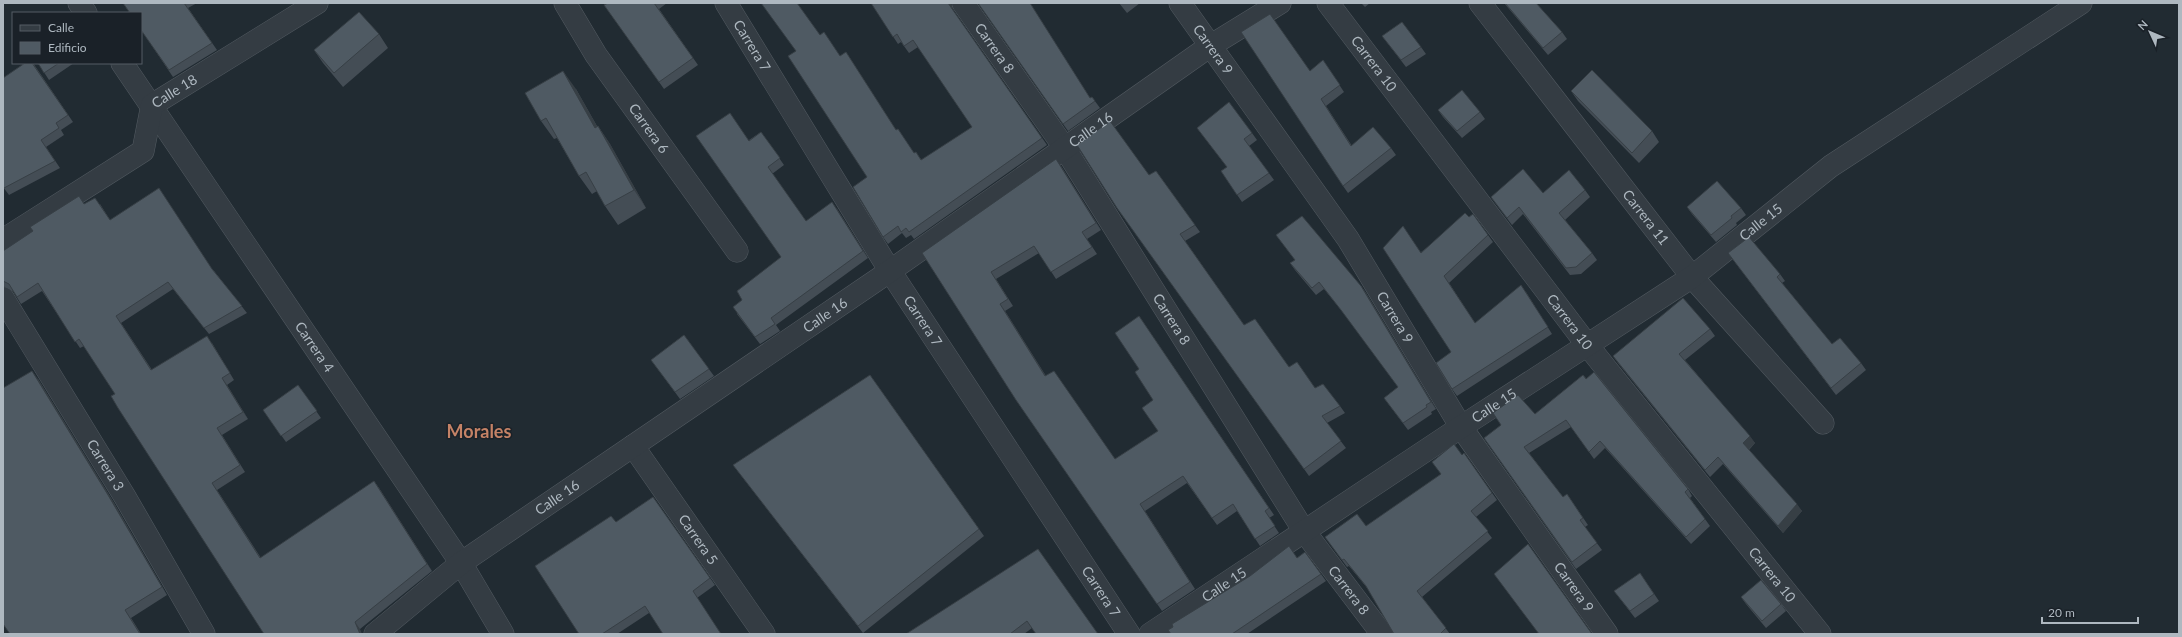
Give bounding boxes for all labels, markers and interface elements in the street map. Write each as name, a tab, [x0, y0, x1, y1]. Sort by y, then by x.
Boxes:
legend	[12, 12, 142, 64]
north arrow	[2130, 12, 2170, 52]
street label: Carrera 7	[730, 17, 775, 74]
text: N	[2135, 17, 2150, 32]
street label: Carrera 8	[972, 19, 1018, 76]
text: Calle	[48, 20, 74, 35]
street label: Carrera 9	[1190, 21, 1237, 77]
street label: Carrera 10	[1348, 32, 1401, 94]
text: Edificio	[48, 40, 87, 55]
street label: Calle 18	[148, 70, 200, 111]
street label: Carrera 6	[626, 100, 673, 156]
street label: Calle 16	[1065, 108, 1116, 151]
street label: Carrera 11	[1619, 186, 1673, 248]
street label: Calle 15	[1736, 199, 1785, 244]
street label: Carrera 9	[1373, 288, 1418, 346]
street label: Carrera 8	[1150, 290, 1194, 348]
street label: Carrera 10	[1543, 290, 1597, 353]
street label: Carrera 7	[900, 292, 946, 349]
street label: Calle 16	[799, 294, 850, 336]
street label: Carrera 4	[292, 318, 338, 375]
street label: Calle 15	[1468, 384, 1519, 426]
district label: Morales	[447, 420, 511, 442]
street label: Carrera 3	[84, 436, 128, 494]
street label: Calle 16	[531, 476, 583, 518]
street label: Carrera 5	[675, 511, 722, 568]
street label: Carrera 10	[1745, 544, 1800, 605]
street label: Carrera 9	[1551, 559, 1598, 615]
street label: Carrera 8	[1325, 562, 1373, 618]
street label: Carrera 7	[1079, 563, 1124, 620]
street label: Calle 15	[1198, 563, 1249, 605]
scale bar	[2042, 599, 2138, 625]
text: 20 m	[2048, 605, 2075, 620]

